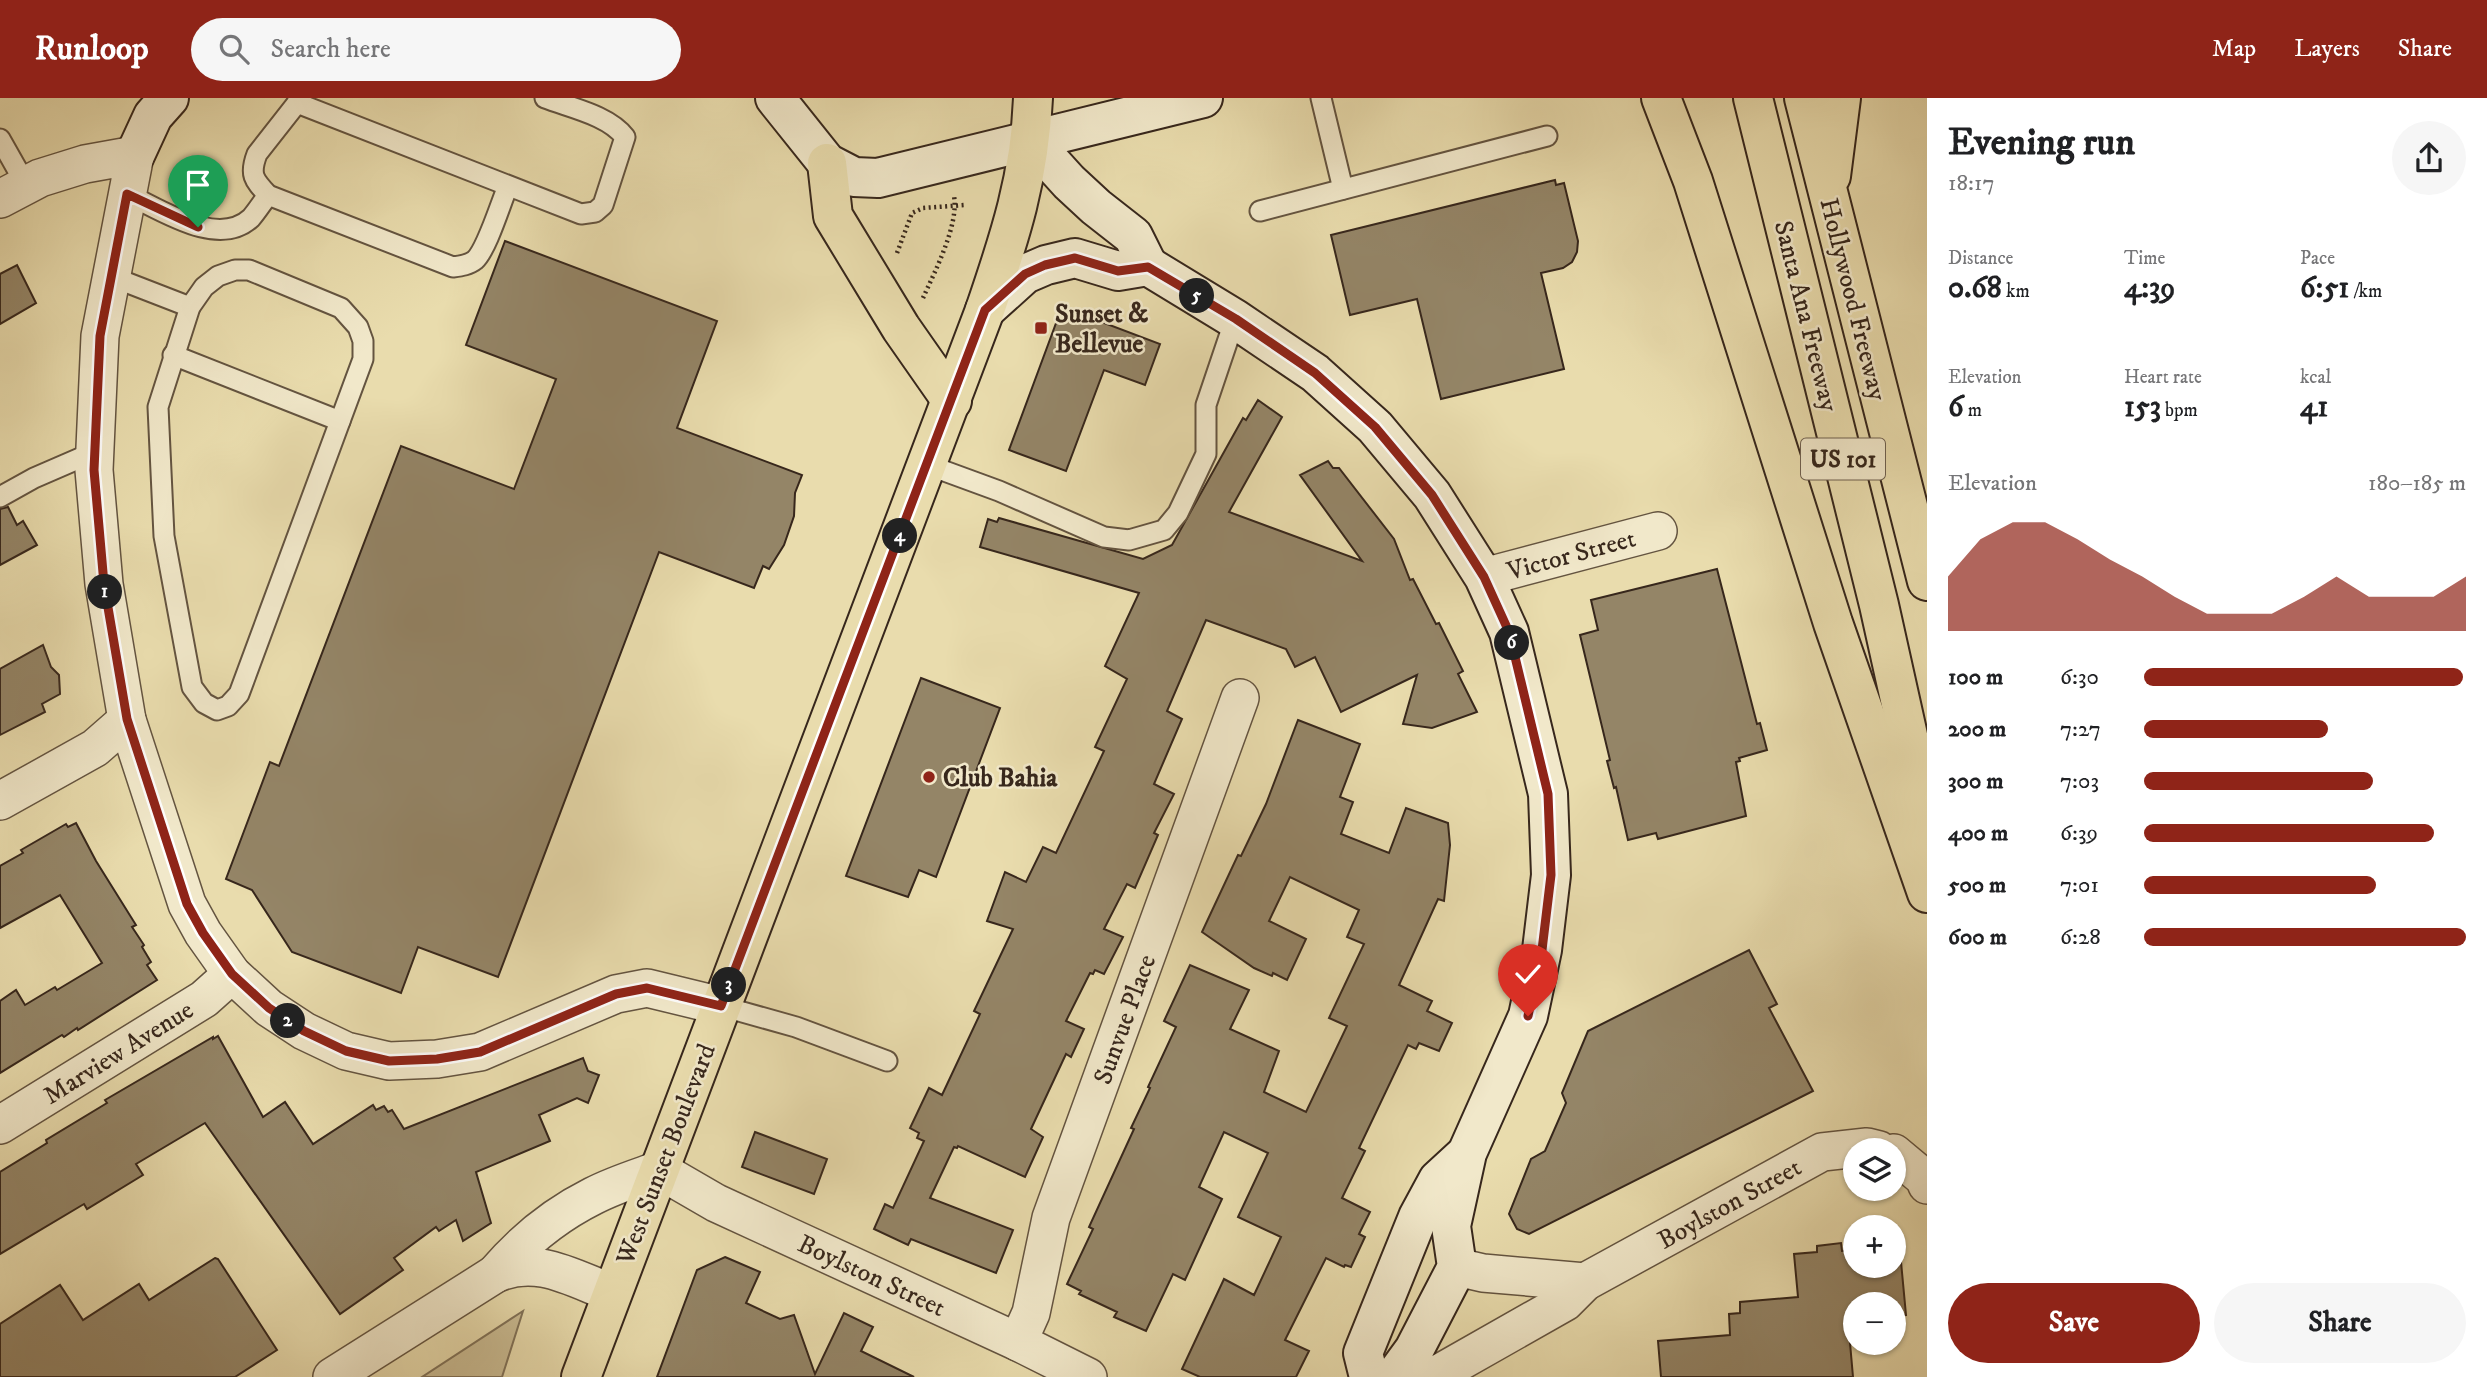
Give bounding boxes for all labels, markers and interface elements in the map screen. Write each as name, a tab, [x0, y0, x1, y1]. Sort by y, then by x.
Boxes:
search box	[191, 18, 681, 81]
text: Runloop	[35, 29, 149, 70]
icon: search	[215, 30, 253, 68]
text: Search here	[271, 33, 391, 66]
text: Map	[2212, 34, 2256, 64]
text: Layers	[2294, 34, 2360, 64]
text: Share	[2398, 34, 2452, 64]
text: Evening run	[1948, 119, 2135, 167]
button: share	[2392, 121, 2466, 195]
pin	[168, 155, 228, 227]
icon: arrive	[179, 166, 217, 204]
text: 18:17	[1948, 169, 1995, 198]
street label: Hollywood Freeway	[1811, 195, 1894, 405]
street label: Santa Ana Freeway	[1766, 218, 1845, 416]
text: Distance	[1948, 247, 2013, 270]
text: Time	[2124, 247, 2165, 270]
text: Pace	[2300, 247, 2335, 270]
text: 0.68	[1948, 270, 2002, 307]
text: 4:39	[2124, 270, 2175, 307]
text: 6:51	[2300, 270, 2349, 307]
pin: 5	[1180, 278, 1214, 314]
text: km	[2002, 280, 2030, 303]
text: /km	[2349, 280, 2382, 303]
text: 5	[1192, 284, 1201, 307]
place label: Sunset & Bellevue	[1055, 298, 1148, 361]
marker: Sunset & Bellevue	[1033, 320, 1049, 336]
text: Elevation	[1948, 366, 2022, 389]
text: Heart rate	[2124, 366, 2202, 389]
text: kcal	[2300, 366, 2331, 389]
text: 6	[1948, 389, 1964, 426]
text: 153	[2124, 389, 2161, 426]
text: 41	[2300, 389, 2328, 426]
text: m	[1964, 399, 1982, 422]
text: bpm	[2161, 399, 2198, 422]
road number: US 101	[1801, 438, 1885, 480]
text: Elevation	[1948, 469, 2037, 498]
text: 180–185 m	[2368, 469, 2466, 498]
pin: 4	[883, 518, 918, 554]
street label: Victor Street	[1502, 522, 1639, 589]
text: 4	[894, 524, 905, 547]
pin: 1	[88, 574, 122, 610]
text: 1	[101, 580, 108, 603]
pin: 6	[1494, 626, 1530, 660]
text: 6	[1507, 631, 1516, 654]
text: 100 m	[1948, 663, 2003, 692]
text: 6:30	[2060, 663, 2099, 692]
text: 200 m	[1948, 715, 2006, 744]
text: 7:27	[2060, 715, 2101, 744]
place label: Club Bahia	[943, 762, 1058, 795]
text: 300 m	[1948, 767, 2004, 796]
text: 7:03	[2060, 767, 2099, 796]
marker: Club Bahia	[921, 769, 937, 785]
text: 400 m	[1948, 819, 2008, 848]
text: 6:39	[2060, 819, 2098, 848]
text: 500 m	[1948, 871, 2006, 900]
text: 7:01	[2060, 871, 2099, 900]
text: 600 m	[1948, 923, 2007, 952]
text: 6:28	[2060, 923, 2101, 952]
pin	[1498, 944, 1558, 1016]
street label: Sunvue Place	[1087, 950, 1164, 1089]
icon: check	[1509, 955, 1547, 993]
pin: 3	[712, 968, 746, 1002]
text: 3	[725, 973, 732, 996]
street label: Marview Avenue	[38, 994, 200, 1113]
pin: 2	[270, 1004, 306, 1038]
text: 2	[283, 1009, 292, 1032]
street label: West Sunset Boulevard	[609, 1039, 724, 1271]
map controls	[1843, 1138, 1906, 1355]
button: layers	[1843, 1138, 1906, 1201]
street label: Boylston Street	[1652, 1151, 1807, 1257]
button: +	[1843, 1215, 1906, 1278]
street label: Boylston Street	[792, 1228, 950, 1325]
button: Save	[1948, 1283, 2200, 1363]
button: Share	[2214, 1283, 2466, 1363]
button: −	[1843, 1292, 1906, 1355]

